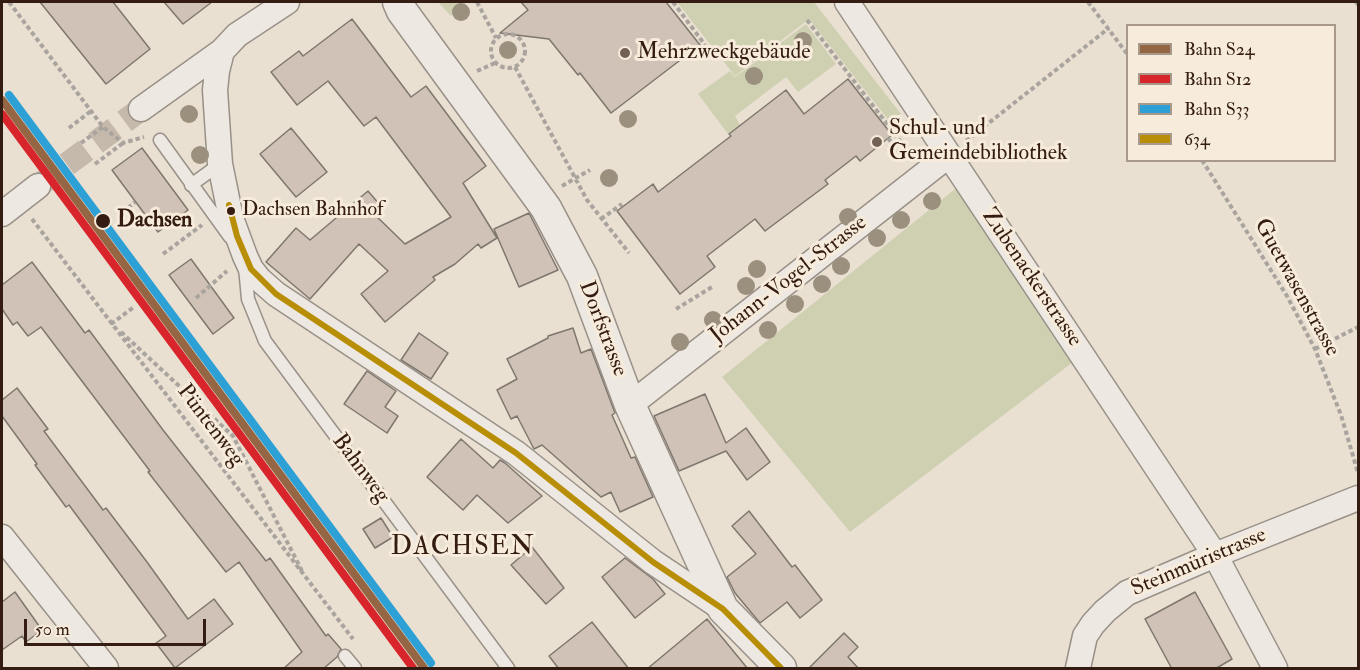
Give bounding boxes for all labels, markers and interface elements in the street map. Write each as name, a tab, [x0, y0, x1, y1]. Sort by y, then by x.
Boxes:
legend	[1126, 24, 1336, 162]
text: Bahn S24	[1184, 38, 1255, 61]
place label: Mehrzweckgebäude	[637, 40, 811, 66]
marker: Mehrzweckgebäude	[618, 46, 632, 60]
text: Bahn S12	[1184, 68, 1251, 91]
text: Bahn S33	[1184, 98, 1250, 121]
place label: Schul- und Gemeindebibliothek	[889, 116, 1068, 168]
text: 634	[1184, 128, 1210, 151]
marker: Schul- und Gemeindebibliothek	[870, 135, 884, 149]
place label: Dachsen Bahnhof	[242, 199, 384, 223]
street label: Zubenackerstrasse	[975, 204, 1087, 352]
marker: Dachsen Bahnhof	[225, 205, 237, 217]
place label: Dachsen	[117, 208, 192, 234]
street label: Johann-Vogel-Strasse	[705, 211, 873, 349]
marker: Dachsen	[94, 212, 112, 230]
street label: Guetwasenstrasse	[1247, 215, 1345, 361]
street label: Dorfstrasse	[572, 278, 632, 380]
street label: Püntenweg	[170, 380, 250, 472]
street label: Bahnweg	[326, 429, 394, 509]
street label: Steinmüristrasse	[1127, 523, 1271, 603]
district label: DACHSEN	[391, 532, 535, 564]
scale bar	[27, 607, 208, 645]
text: 50 m	[35, 618, 70, 641]

